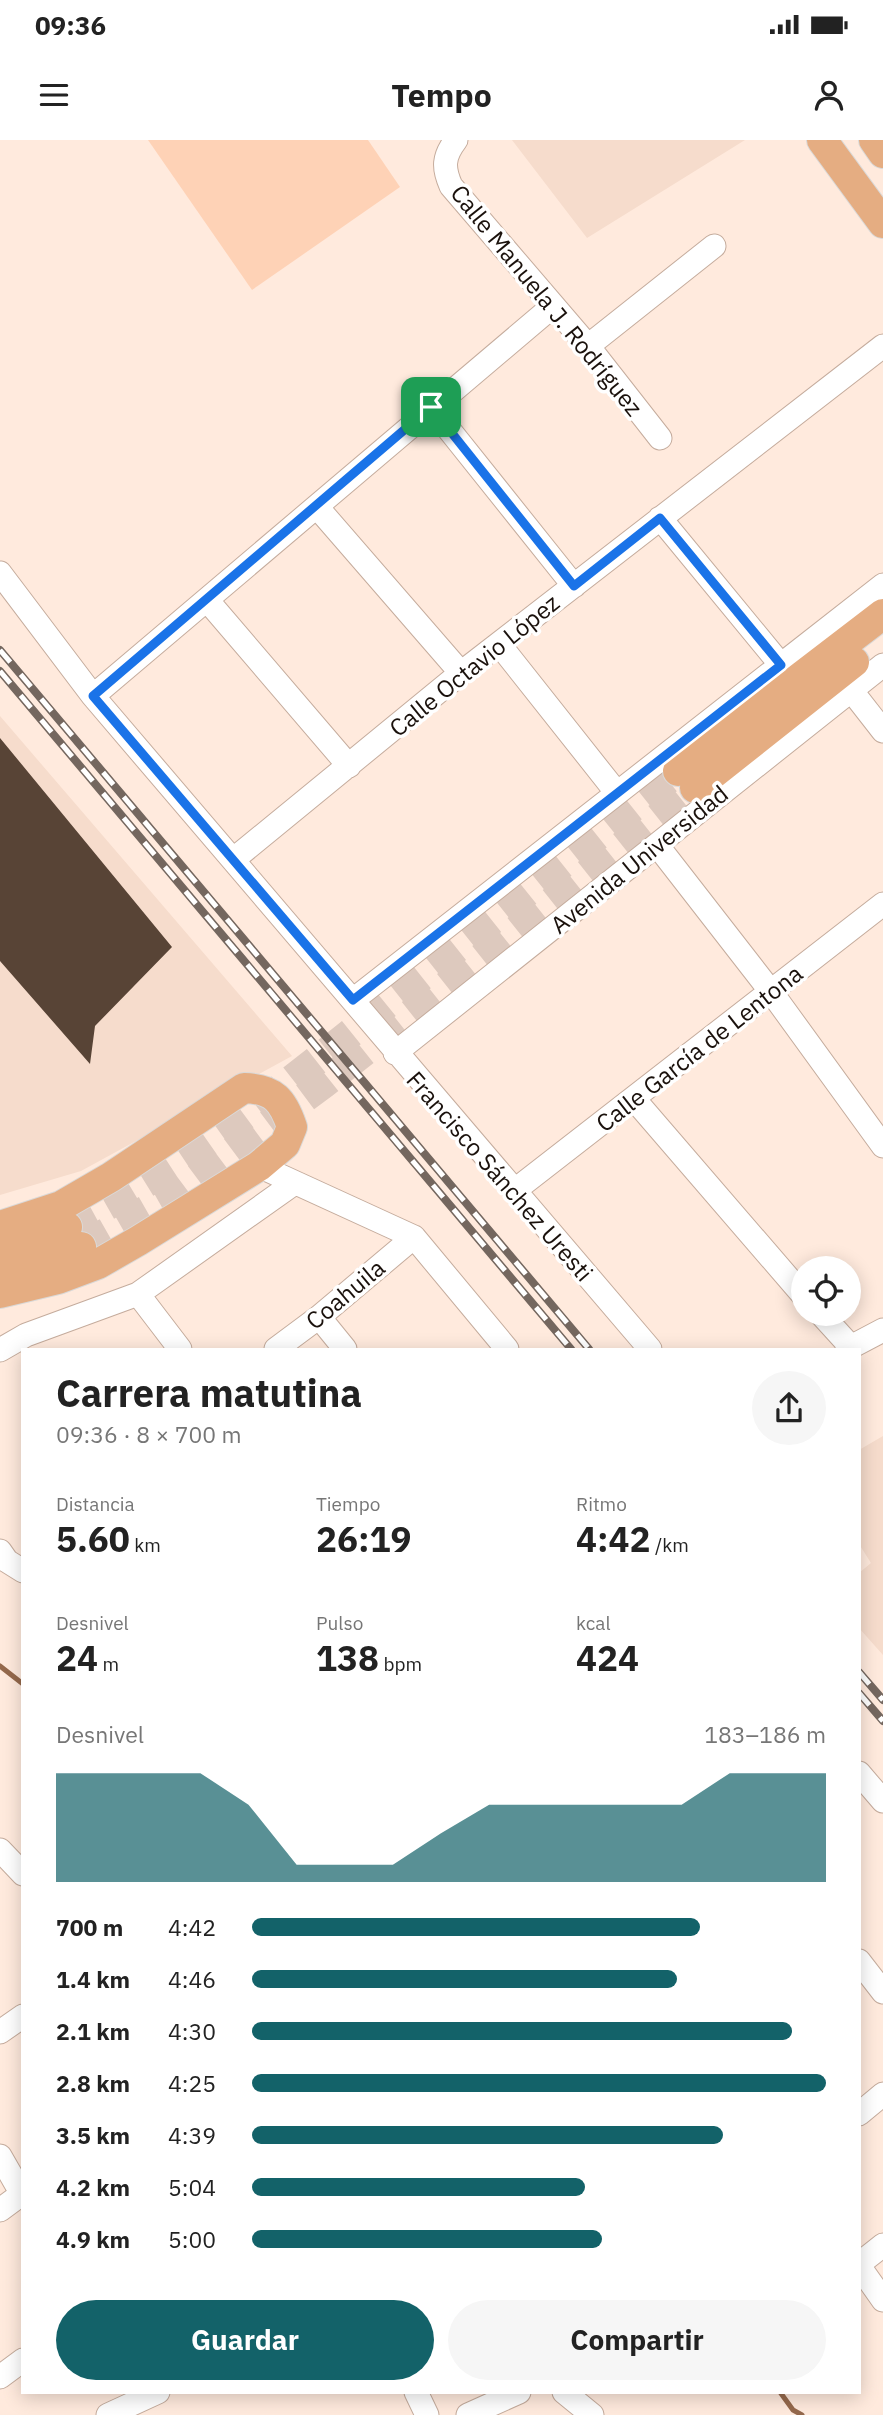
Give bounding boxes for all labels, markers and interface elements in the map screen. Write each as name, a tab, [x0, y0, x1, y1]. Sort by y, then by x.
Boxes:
text: 09:36	[35, 8, 106, 42]
text: Tempo	[391, 74, 492, 116]
icon: menu	[35, 76, 73, 114]
icon: person	[810, 76, 848, 114]
street label: Calle Manuela J. Rodríguez	[444, 178, 650, 422]
pin	[401, 377, 461, 437]
icon: arrive	[412, 388, 450, 426]
street label: Calle Octavio López	[382, 587, 566, 743]
street label: Avenida Universidad	[544, 777, 734, 941]
street label: Calle García de Lentona	[589, 957, 809, 1139]
street label: Francisco Sánchez Uresti	[400, 1064, 600, 1288]
street label: Coahuila	[299, 1251, 391, 1336]
map controls	[791, 1256, 861, 1326]
button: locate	[791, 1256, 861, 1326]
text: Carrera matutina	[56, 1368, 362, 1417]
button: share	[752, 1371, 826, 1445]
text: 09:36 · 8 × 700 m	[56, 1419, 242, 1449]
text: Distancia	[56, 1492, 135, 1516]
text: Tiempo	[316, 1492, 380, 1516]
text: Ritmo	[576, 1492, 627, 1516]
text: 5.60	[56, 1516, 130, 1562]
text: 26:19	[316, 1516, 412, 1562]
text: 4:42	[576, 1516, 651, 1562]
text: km	[130, 1533, 161, 1557]
text: /km	[651, 1533, 689, 1557]
text: Desnivel	[56, 1611, 129, 1635]
text: Pulso	[316, 1611, 363, 1635]
text: kcal	[576, 1611, 611, 1635]
text: 24	[56, 1635, 98, 1681]
text: 138	[316, 1635, 379, 1681]
text: 424	[576, 1635, 639, 1681]
text: m	[98, 1652, 119, 1676]
text: bpm	[379, 1652, 422, 1676]
text: Desnivel	[56, 1719, 144, 1749]
text: 183–186 m	[704, 1719, 826, 1749]
text: 700 m	[56, 1912, 123, 1942]
text: 4:42	[168, 1912, 216, 1942]
text: 1.4 km	[56, 1964, 130, 1994]
text: 4:46	[168, 1964, 216, 1994]
text: 2.1 km	[56, 2016, 130, 2046]
text: 4:30	[168, 2016, 216, 2046]
text: 2.8 km	[56, 2068, 130, 2098]
text: 4:25	[168, 2068, 216, 2098]
text: 3.5 km	[56, 2120, 130, 2150]
text: 4:39	[168, 2120, 216, 2150]
text: 4.2 km	[56, 2172, 130, 2202]
text: 5:04	[168, 2172, 216, 2202]
text: 4.9 km	[56, 2224, 130, 2254]
text: 5:00	[168, 2224, 216, 2254]
button: Guardar	[56, 2300, 434, 2380]
button: Compartir	[448, 2300, 826, 2380]

